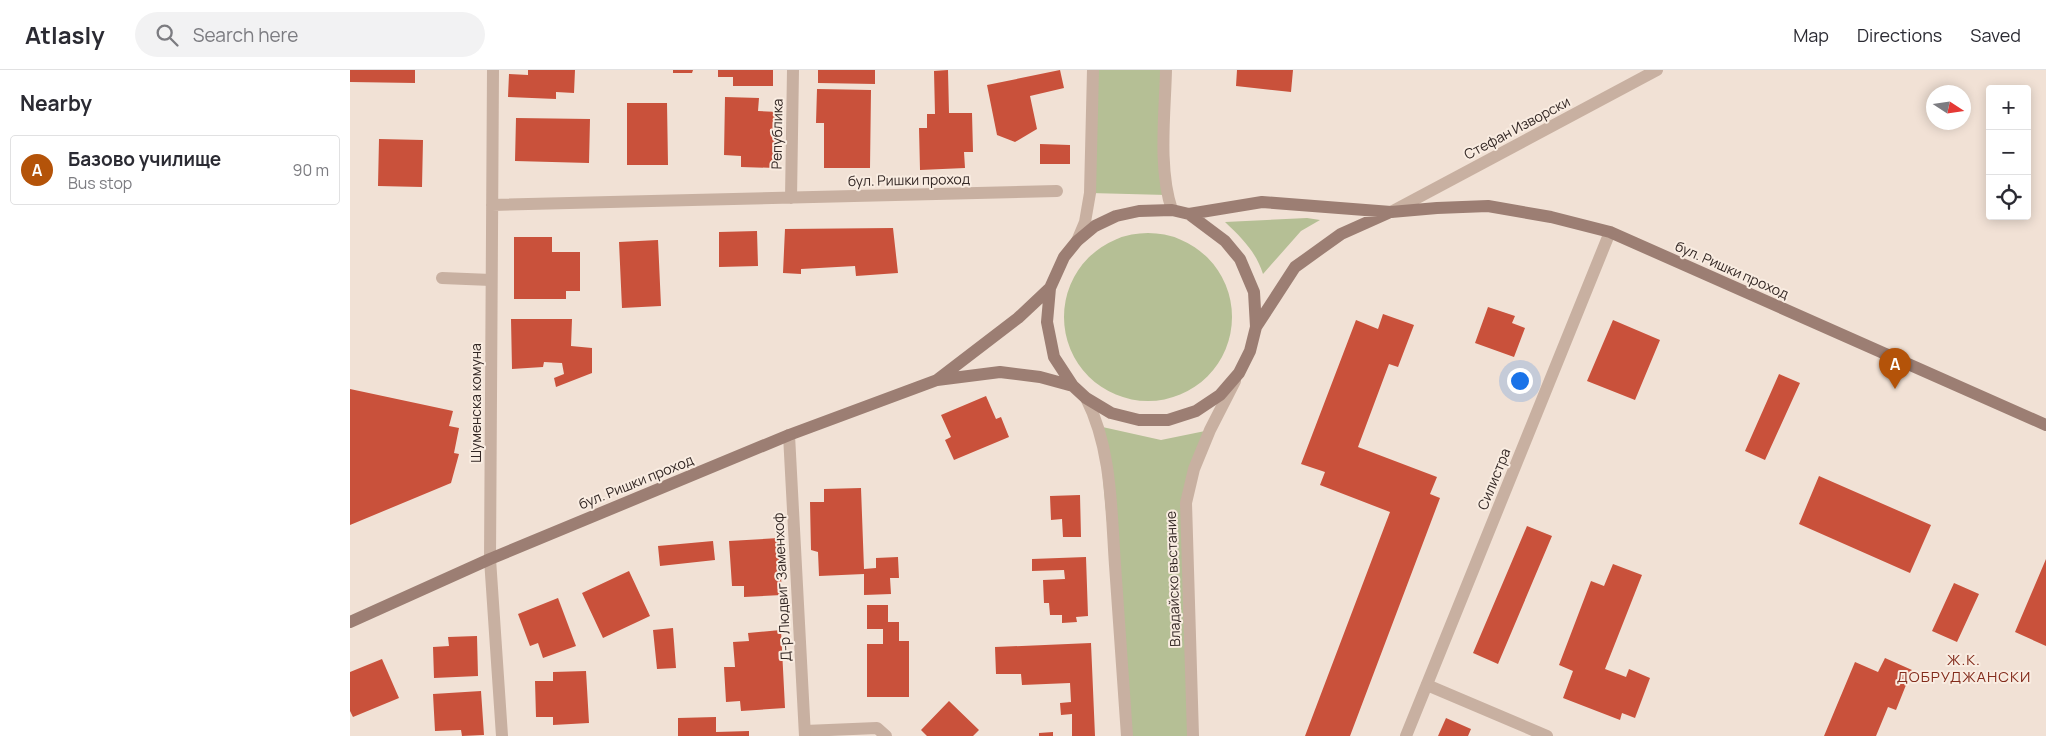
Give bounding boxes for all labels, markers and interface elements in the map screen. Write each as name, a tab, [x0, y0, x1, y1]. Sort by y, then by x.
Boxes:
search box	[135, 12, 485, 57]
text: Atlasly	[25, 18, 105, 51]
icon: search	[153, 21, 181, 49]
text: Search here	[193, 22, 298, 48]
text: Map	[1793, 23, 1829, 47]
text: Directions	[1857, 23, 1942, 47]
text: Saved	[1970, 23, 2021, 47]
north arrow	[1926, 85, 1971, 130]
map controls	[1986, 85, 2031, 220]
button: +	[1986, 85, 2031, 130]
text: Nearby	[20, 89, 92, 117]
street label: Стефан Изворски	[1460, 92, 1573, 164]
street label: Република	[766, 98, 787, 170]
button: −	[1986, 130, 2031, 175]
text: Базово училище	[68, 146, 221, 172]
text: A	[32, 159, 42, 181]
text: 90 m	[293, 159, 329, 181]
street label: бул. Ришки проход	[848, 169, 970, 190]
text: Bus stop	[68, 172, 132, 194]
button: locate	[1986, 175, 2031, 220]
street label: бул. Ришки проход	[1672, 236, 1792, 303]
street label: Шуменска комуна	[466, 343, 485, 463]
pin: A	[1879, 348, 1911, 389]
your location	[1507, 368, 1533, 394]
street label: Силистра	[1473, 445, 1514, 512]
street label: бул. Ришки проход	[576, 450, 696, 513]
street label: Владайско въстание	[1161, 511, 1184, 647]
street label: Д-р Людвиг Заменхоф	[768, 512, 795, 662]
district label: Ж.К. ДОБРУДЖАНСКИ	[1897, 649, 2031, 687]

